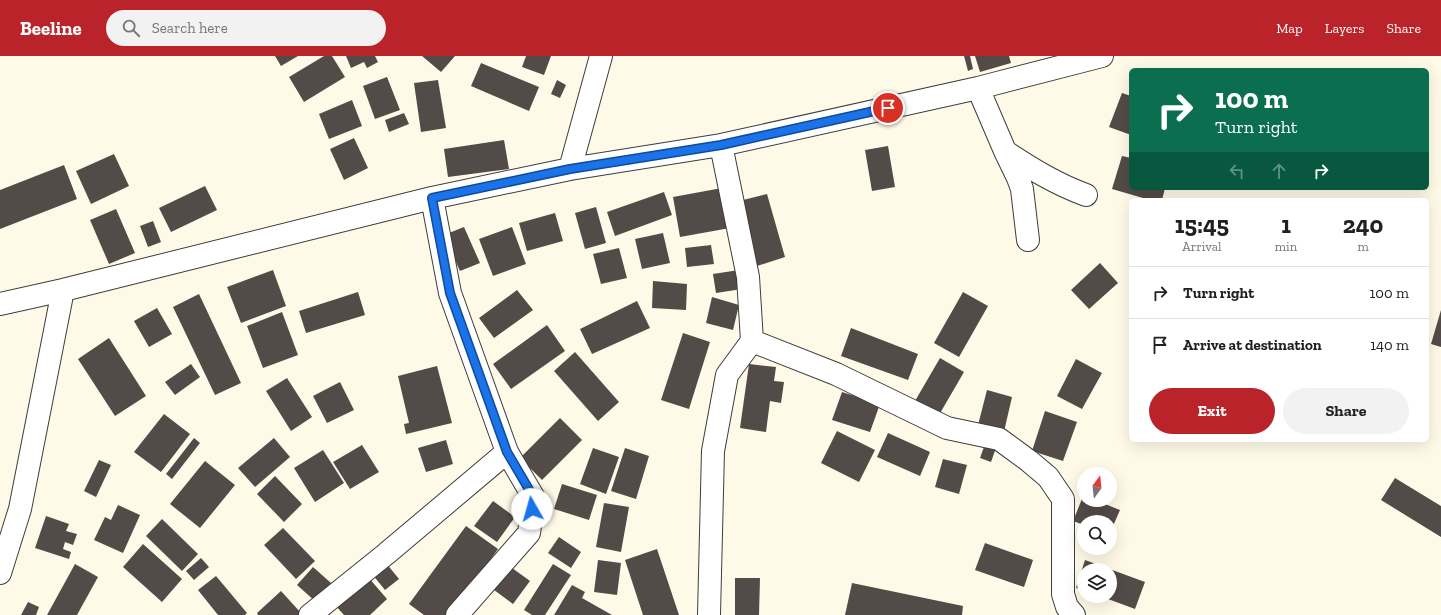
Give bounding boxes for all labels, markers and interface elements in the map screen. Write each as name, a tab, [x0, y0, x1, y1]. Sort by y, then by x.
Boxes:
search box	[106, 10, 386, 46]
text: Beeline	[20, 17, 82, 40]
icon: search	[120, 17, 142, 39]
text: Search here	[152, 19, 228, 37]
text: Map	[1276, 20, 1303, 37]
text: Layers	[1325, 20, 1364, 37]
text: Share	[1386, 20, 1421, 37]
text: 100 m	[1215, 82, 1288, 115]
icon: right	[1149, 84, 1201, 136]
pin	[871, 91, 905, 125]
icon: arrive	[877, 97, 899, 119]
text: Turn right	[1215, 116, 1297, 138]
icon: left	[1226, 160, 1248, 182]
icon: ahead	[1268, 160, 1290, 182]
icon: right	[1310, 160, 1332, 182]
text: 15:45	[1175, 210, 1229, 239]
text: 1	[1281, 210, 1291, 239]
text: 240	[1343, 210, 1383, 239]
text: Arrival	[1182, 239, 1222, 254]
text: min	[1275, 239, 1297, 254]
text: m	[1357, 239, 1369, 254]
icon: right	[1149, 282, 1171, 304]
text: Turn right	[1183, 284, 1254, 302]
text: 100 m	[1370, 284, 1409, 302]
icon: arrive	[1149, 334, 1171, 356]
text: Arrive at destination	[1183, 336, 1322, 354]
text: 140 m	[1370, 336, 1409, 354]
button: Exit	[1149, 388, 1275, 434]
button: Share	[1283, 388, 1409, 434]
north arrow	[1077, 467, 1117, 507]
map controls	[1077, 467, 1117, 603]
position arrow	[511, 488, 553, 530]
button: search	[1077, 515, 1117, 555]
button: layers	[1077, 563, 1117, 603]

